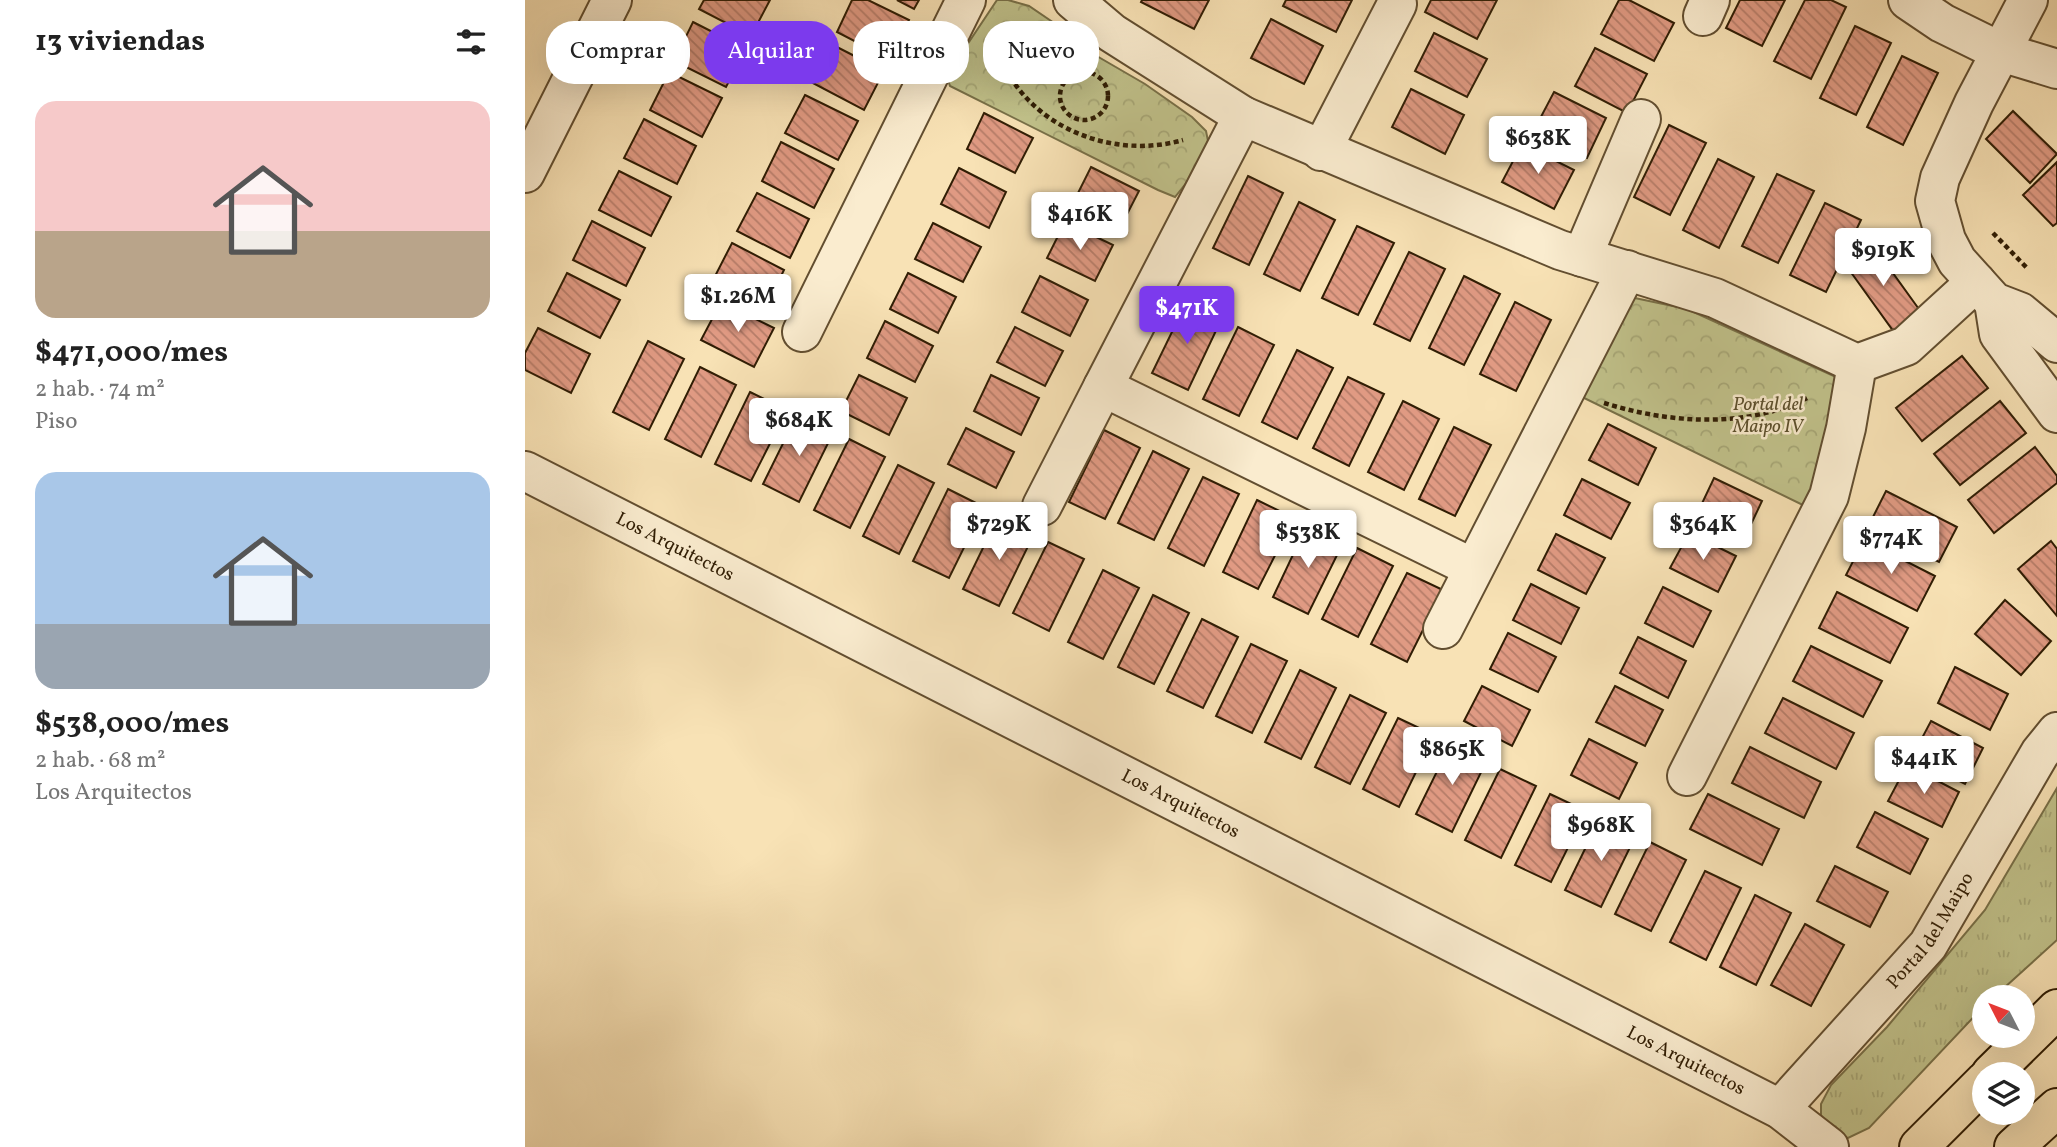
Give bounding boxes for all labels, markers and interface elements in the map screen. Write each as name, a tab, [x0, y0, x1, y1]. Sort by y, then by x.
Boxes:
text: 13 viviendas	[35, 21, 205, 63]
chip: Comprar	[546, 21, 690, 84]
chip: Alquilar	[704, 21, 839, 84]
chip: Filtros	[853, 21, 969, 84]
chip: Nuevo	[983, 21, 1099, 84]
icon: filters	[452, 23, 490, 61]
pin: $638K	[1489, 116, 1587, 176]
text: $638K	[1505, 123, 1571, 155]
icon: home	[200, 147, 326, 273]
pin: $416K	[1031, 192, 1129, 252]
text: $416K	[1047, 199, 1113, 231]
pin: $919K	[1834, 229, 1932, 288]
text: $919K	[1851, 235, 1915, 267]
pin: $1.26M	[681, 274, 795, 334]
text: $1.26M	[700, 281, 776, 313]
pin: $471K	[1138, 286, 1236, 346]
text: $471K	[1155, 293, 1219, 325]
text: $471,000/mes	[35, 332, 228, 374]
text: 2 hab. · 74 m²	[35, 374, 165, 406]
park label: Portal del Maipo IV	[1732, 392, 1804, 440]
pin: $684K	[750, 398, 848, 458]
text: $684K	[765, 405, 833, 437]
text: Piso	[35, 406, 77, 438]
pin: $729K	[950, 503, 1048, 562]
pin: $364K	[1654, 503, 1752, 562]
street label: Los Arquitectos	[611, 506, 738, 588]
text: $729K	[967, 509, 1031, 541]
text: $364K	[1669, 509, 1737, 541]
pin: $538K	[1259, 510, 1357, 570]
pin: $774K	[1842, 516, 1940, 576]
text: $538K	[1276, 517, 1340, 549]
icon: home	[200, 518, 326, 644]
text: $774K	[1859, 523, 1923, 555]
text: $538,000/mes	[35, 703, 229, 745]
pin: $865K	[1403, 728, 1501, 787]
text: $865K	[1419, 734, 1485, 766]
pin: $441K	[1875, 736, 1973, 796]
text: $441K	[1891, 743, 1957, 775]
text: 2 hab. · 68 m²	[35, 745, 165, 777]
street label: Los Arquitectos	[1117, 763, 1244, 845]
text: Los Arquitectos	[35, 777, 192, 809]
pin: $968K	[1552, 804, 1650, 863]
text: $968K	[1567, 810, 1635, 842]
street label: Portal del Maipo	[1881, 868, 1980, 995]
north arrow	[1972, 985, 2035, 1048]
map controls	[1972, 985, 2035, 1125]
street label: Los Arquitectos	[1622, 1020, 1749, 1102]
button: layers	[1972, 1062, 2035, 1125]

